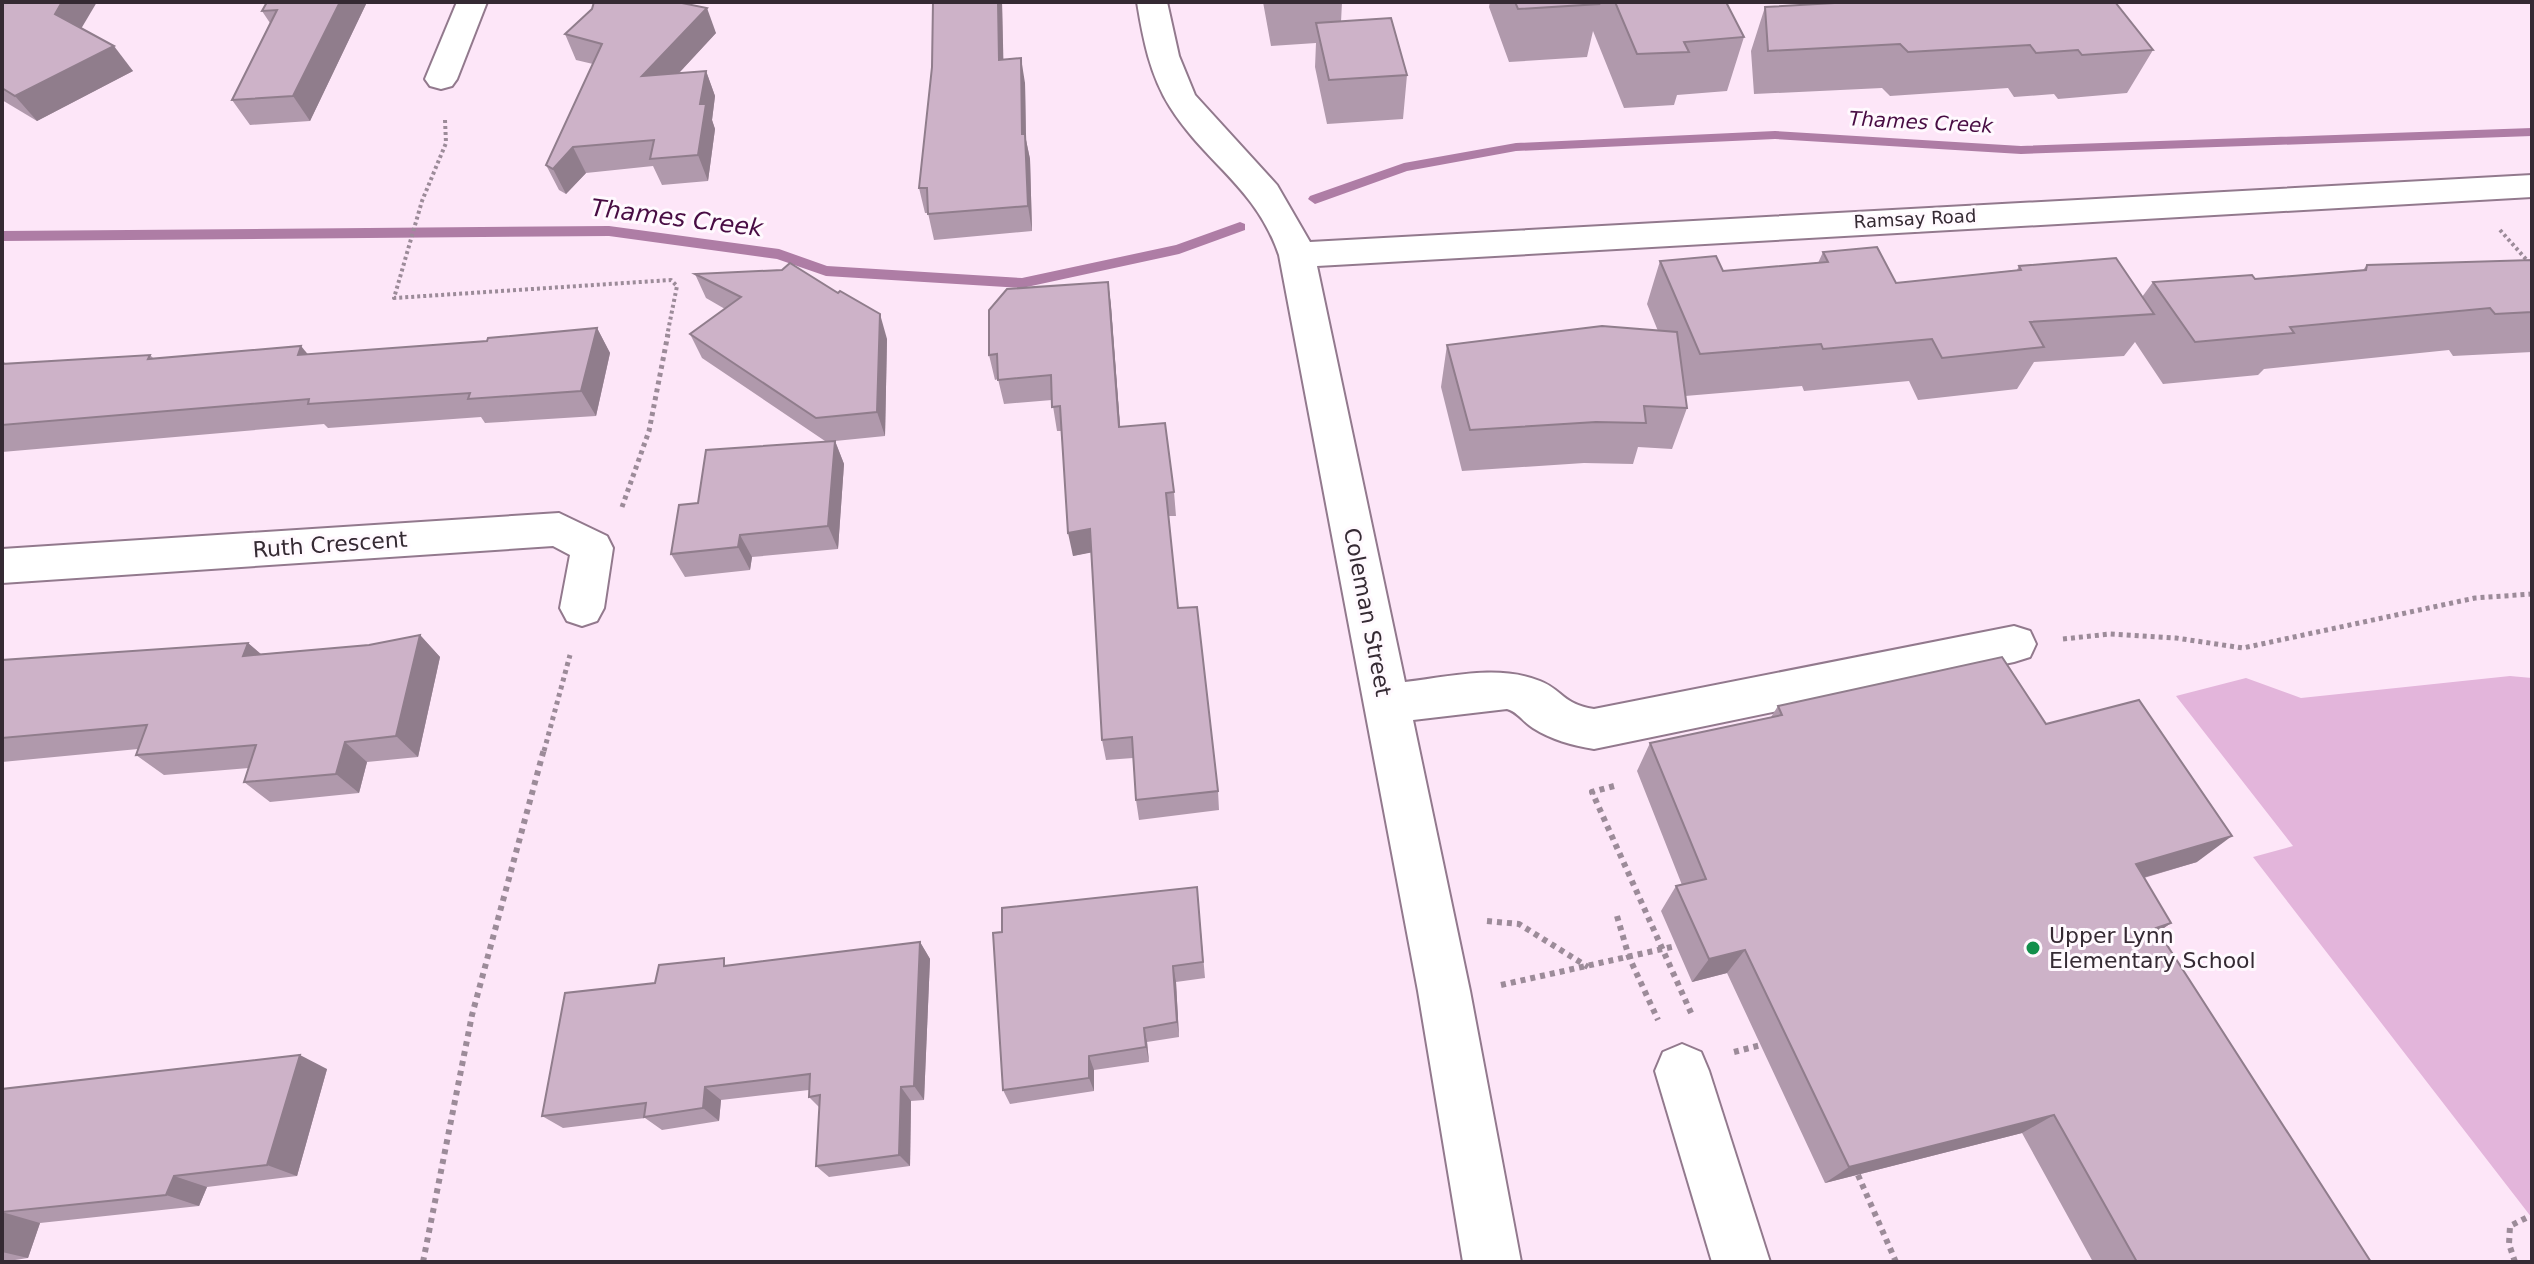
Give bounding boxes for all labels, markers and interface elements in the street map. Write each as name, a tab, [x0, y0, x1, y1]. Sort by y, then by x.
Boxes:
water label: Thames Creek	[1848, 106, 1995, 138]
water label: Thames Creek	[589, 194, 766, 243]
street label: Ramsay Road	[1853, 205, 1977, 232]
street label: Coleman Street	[1339, 526, 1396, 699]
street label: Ruth Crescent	[252, 527, 409, 562]
place label: Upper Lynn Elementary School	[2049, 923, 2256, 973]
marker: Upper Lynn Elementary School	[2024, 939, 2042, 957]

